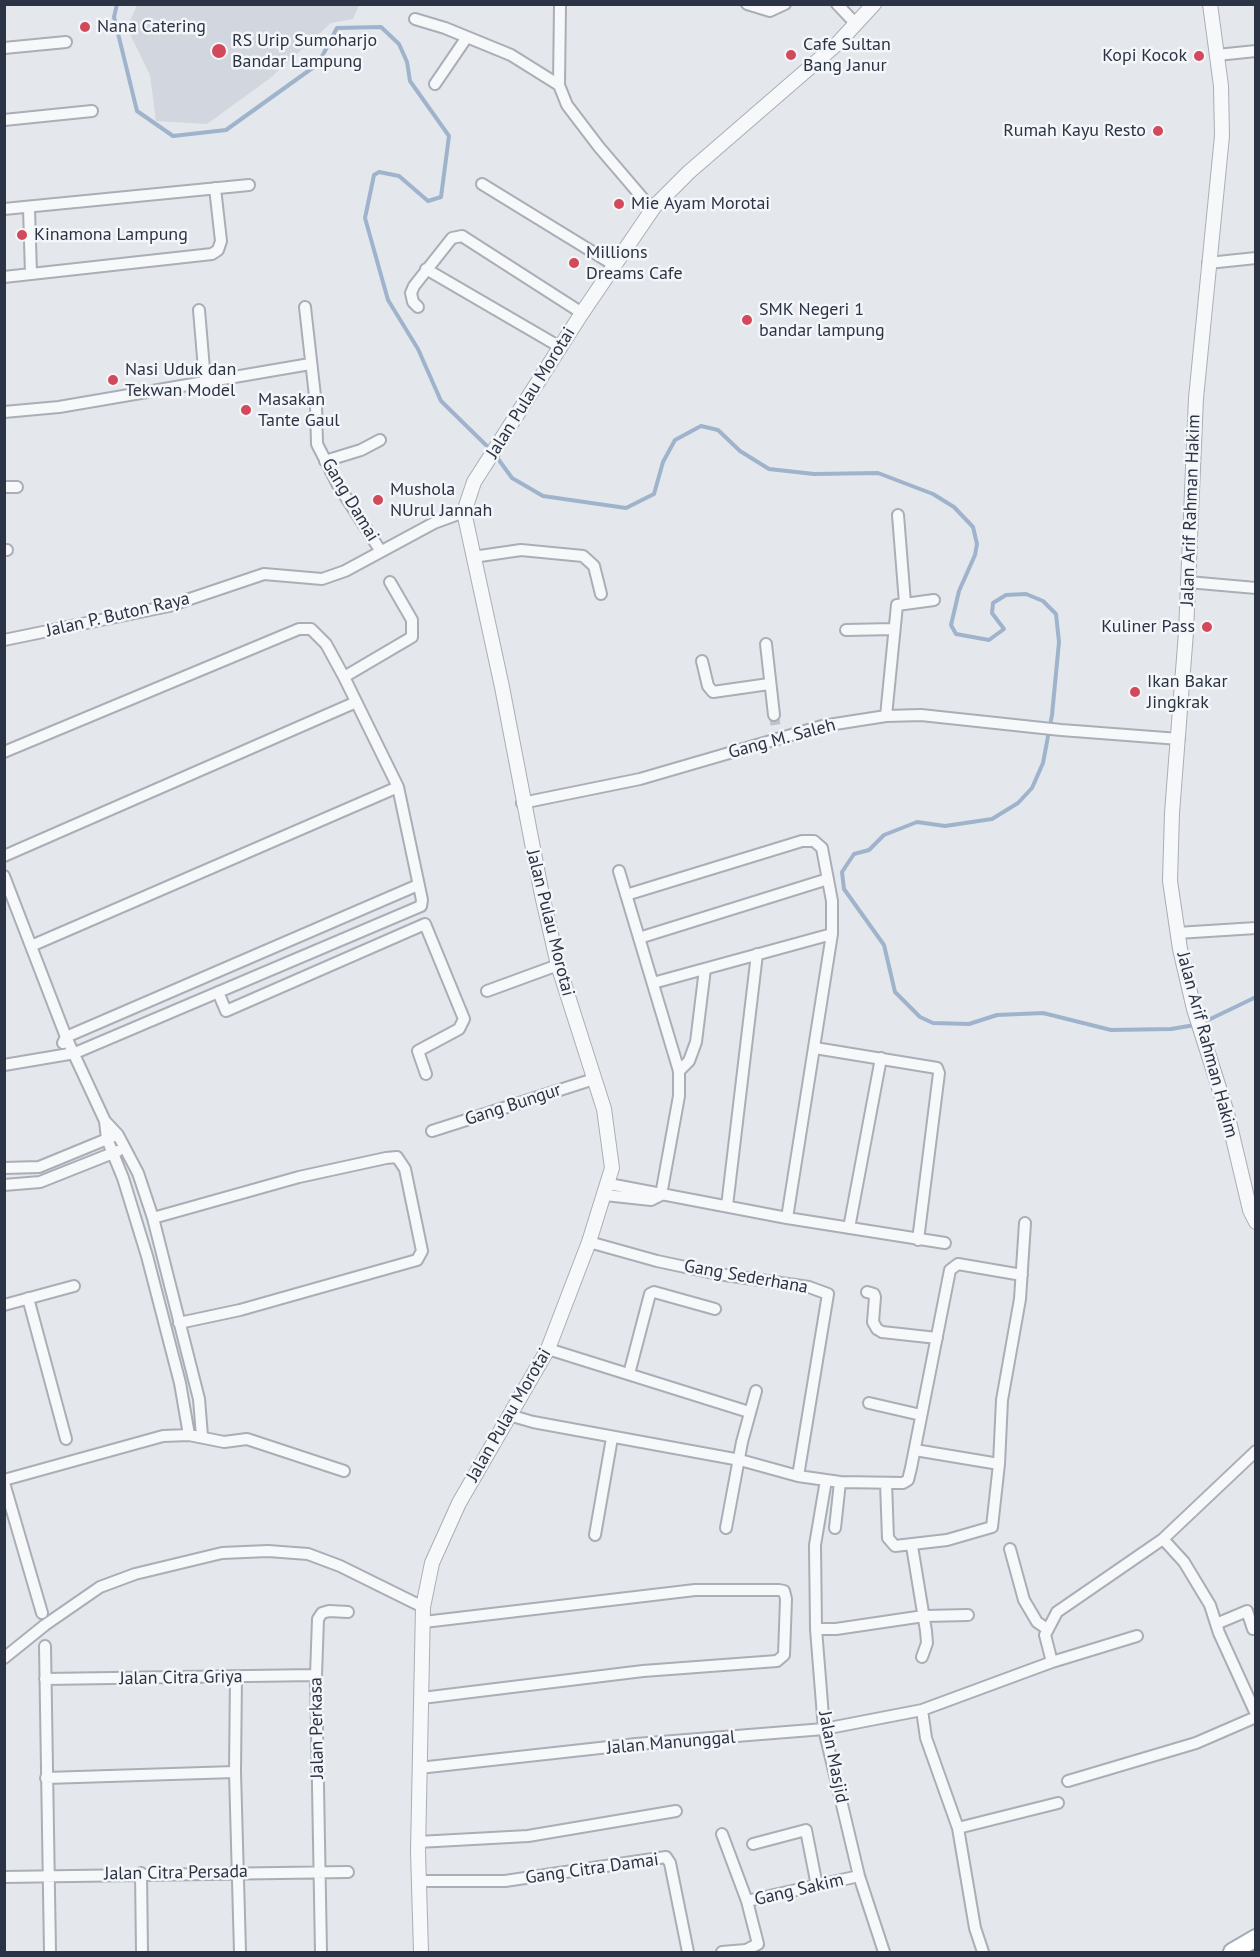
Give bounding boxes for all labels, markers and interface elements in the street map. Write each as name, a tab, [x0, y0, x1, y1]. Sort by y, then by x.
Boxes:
place label: Nana Catering	[97, 16, 206, 38]
marker: Nana Catering	[78, 20, 92, 34]
place label: RS Urip Sumoharjo Bandar Lampung	[232, 30, 377, 72]
place label: Cafe Sultan Bang Janur	[803, 34, 891, 76]
marker: RS Urip Sumoharjo Bandar Lampung	[210, 42, 228, 60]
place label: Kopi Kocok	[1102, 45, 1187, 67]
marker: Cafe Sultan Bang Janur	[784, 48, 798, 62]
marker: Kopi Kocok	[1192, 49, 1206, 63]
place label: Rumah Kayu Resto	[1003, 120, 1146, 142]
marker: Rumah Kayu Resto	[1151, 124, 1165, 138]
place label: Mie Ayam Morotai	[631, 193, 770, 215]
marker: Mie Ayam Morotai	[612, 197, 626, 211]
place label: Kinamona Lampung	[34, 224, 188, 246]
marker: Kinamona Lampung	[15, 228, 29, 242]
place label: Millions Dreams Cafe	[586, 242, 683, 284]
marker: Millions Dreams Cafe	[567, 256, 581, 270]
place label: SMK Negeri 1 bandar lampung	[759, 299, 885, 342]
marker: SMK Negeri 1 bandar lampung	[740, 313, 754, 327]
street label: Jalan Pulau Morotai	[482, 324, 580, 462]
place label: Nasi Uduk dan Tekwan Model	[125, 359, 236, 401]
marker: Nasi Uduk dan Tekwan Model	[106, 373, 120, 387]
place label: Masakan Tante Gaul	[258, 389, 340, 432]
marker: Masakan Tante Gaul	[239, 403, 253, 417]
street label: Jalan Arif Rahman Hakim	[1177, 414, 1205, 606]
street label: Gang Damai	[317, 454, 383, 546]
place label: Mushola NUrul Jannah	[390, 479, 492, 522]
marker: Mushola NUrul Jannah	[371, 493, 385, 507]
street label: Jalan P. Buton Raya	[44, 588, 192, 642]
place label: Kuliner Pass	[1101, 616, 1195, 638]
marker: Kuliner Pass	[1200, 620, 1214, 634]
place label: Ikan Bakar Jingkrak	[1147, 671, 1228, 714]
marker: Ikan Bakar Jingkrak	[1128, 685, 1142, 699]
street label: Gang M. Saleh	[726, 714, 838, 764]
street label: Jalan Pulau Morotai	[521, 847, 579, 999]
street label: Jalan Arif Rahman Hakim	[1172, 950, 1242, 1140]
street label: Gang Bungur	[462, 1079, 564, 1131]
street label: Gang Sederhana	[682, 1255, 810, 1299]
street label: Jalan Pulau Morotai	[462, 1345, 556, 1485]
street label: Jalan Citra Griya	[119, 1666, 243, 1690]
street label: Jalan Perkasa	[305, 1677, 329, 1779]
street label: Jalan Masjid	[814, 1709, 852, 1805]
street label: Jalan Manunggal	[606, 1727, 736, 1759]
street label: Gang Citra Damai	[524, 1849, 660, 1889]
street label: Jalan Citra Persada	[104, 1861, 248, 1885]
street label: Gang Sakim	[752, 1869, 846, 1911]

